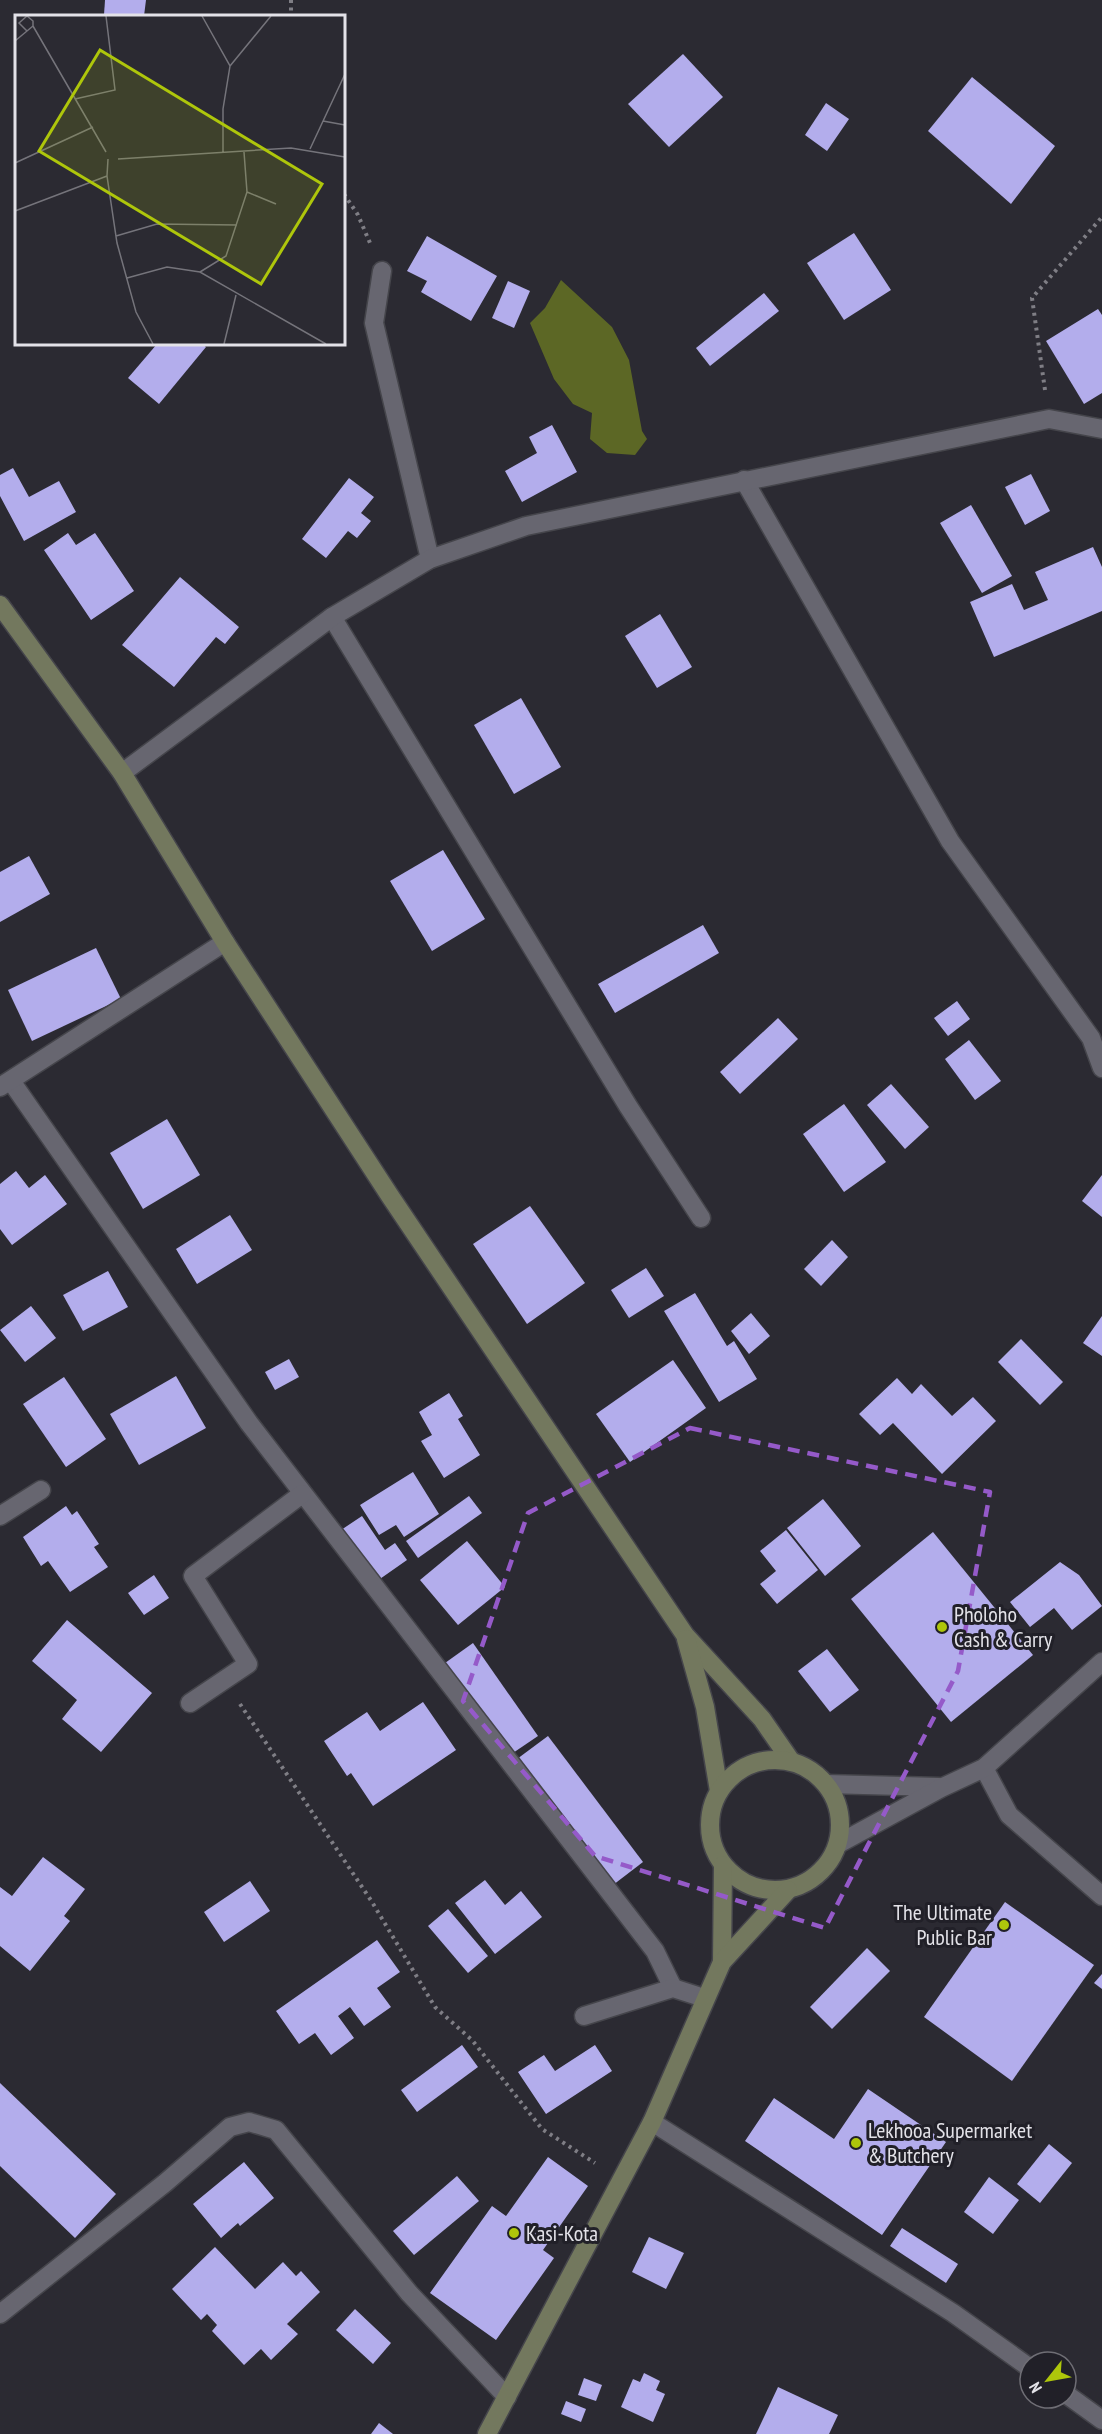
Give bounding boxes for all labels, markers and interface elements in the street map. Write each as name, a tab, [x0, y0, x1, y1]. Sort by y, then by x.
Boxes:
inset map	[15, 15, 345, 345]
place label: Pholoho Cash & Carry	[954, 1600, 1053, 1653]
marker: Pholoho Cash & Carry	[935, 1620, 949, 1634]
place label: The Ultimate Public Bar	[893, 1898, 992, 1951]
marker: The Ultimate Public Bar	[997, 1918, 1011, 1932]
place label: Lekhooa Supermarket & Butchery	[868, 2116, 1032, 2169]
marker: Lekhooa Supermarket & Butchery	[849, 2136, 863, 2150]
place label: Kasi-Kota	[526, 2219, 598, 2247]
marker: Kasi-Kota	[507, 2226, 521, 2240]
north arrow	[1018, 2350, 1078, 2410]
text: N	[1024, 2379, 1046, 2397]

